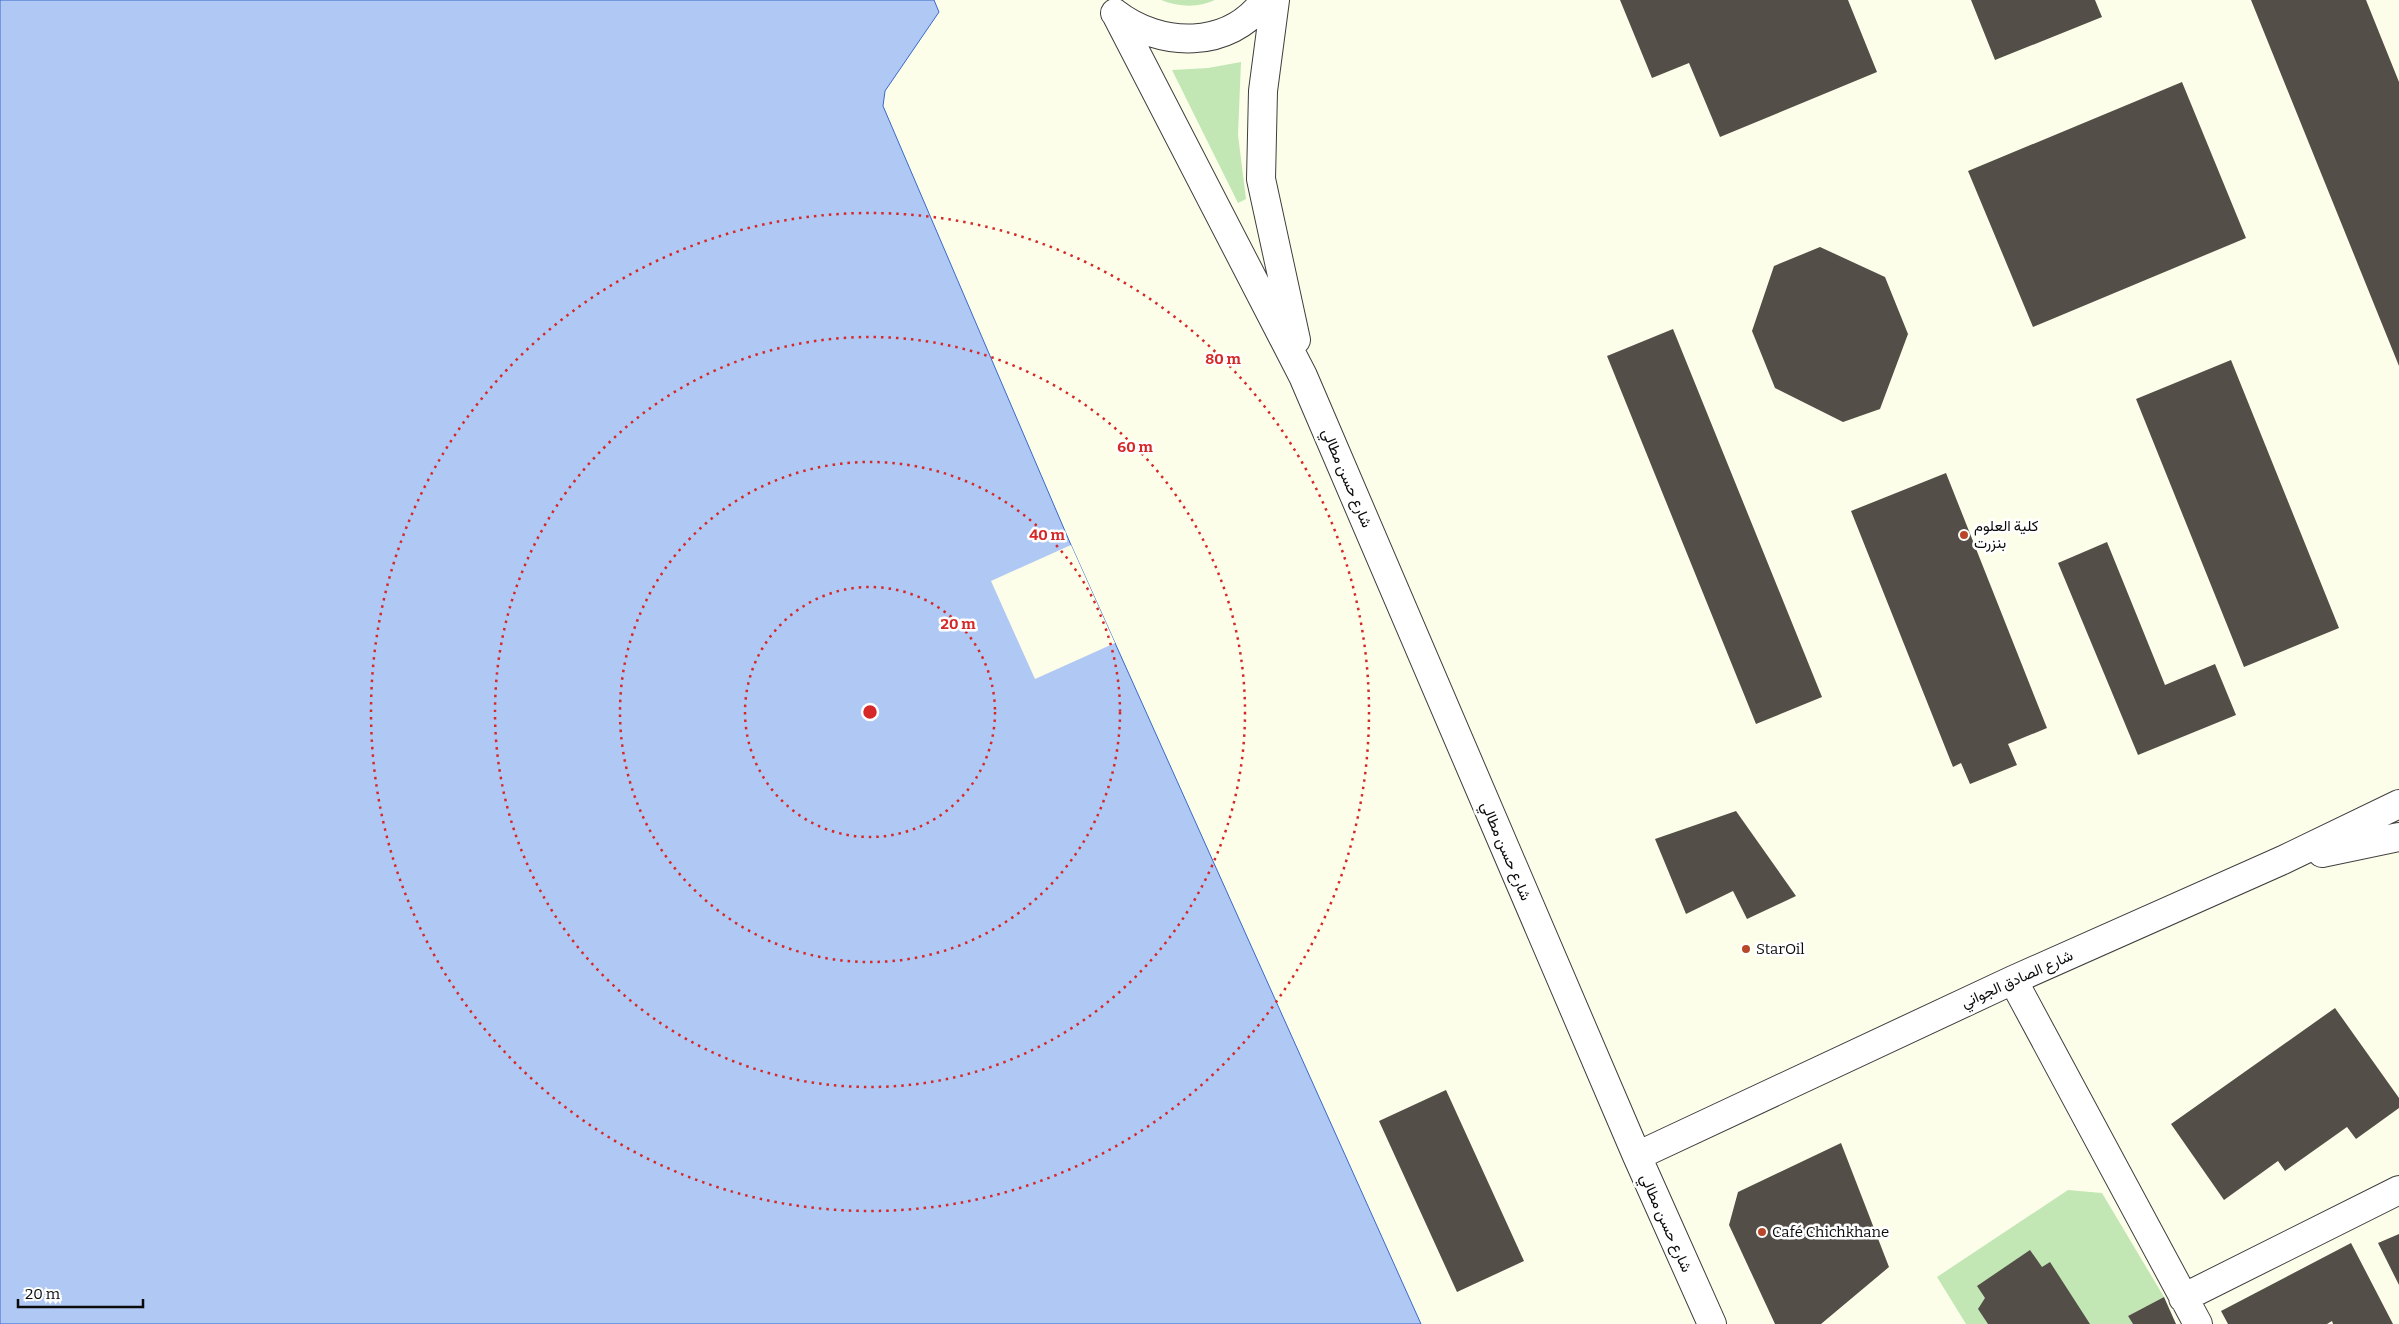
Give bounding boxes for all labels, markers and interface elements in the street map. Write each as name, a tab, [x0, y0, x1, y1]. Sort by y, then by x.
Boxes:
text: 80 m	[1205, 350, 1241, 368]
street label: شارع حسن مطالي	[1314, 426, 1376, 532]
text: 60 m	[1117, 438, 1153, 456]
place label: كلية العلوم بنزرت	[1974, 517, 2039, 552]
text: 40 m	[1029, 526, 1066, 544]
marker: كلية العلوم بنزرت	[1958, 529, 1970, 541]
text: 20 m	[941, 615, 976, 633]
centre of rings	[861, 703, 879, 721]
street label: شارع حسن مطالي	[1473, 799, 1535, 905]
place label: StarOil	[1756, 940, 1805, 958]
marker: StarOil	[1740, 943, 1752, 955]
street label: شارع الصادق الجواني	[1958, 946, 2078, 1015]
street label: شارع حسن مطالي	[1633, 1171, 1696, 1277]
place label: Café Chichkhane	[1772, 1223, 1889, 1241]
marker: Café Chichkhane	[1756, 1226, 1768, 1238]
scale bar	[18, 1276, 142, 1308]
text: 20 m	[25, 1285, 61, 1303]

